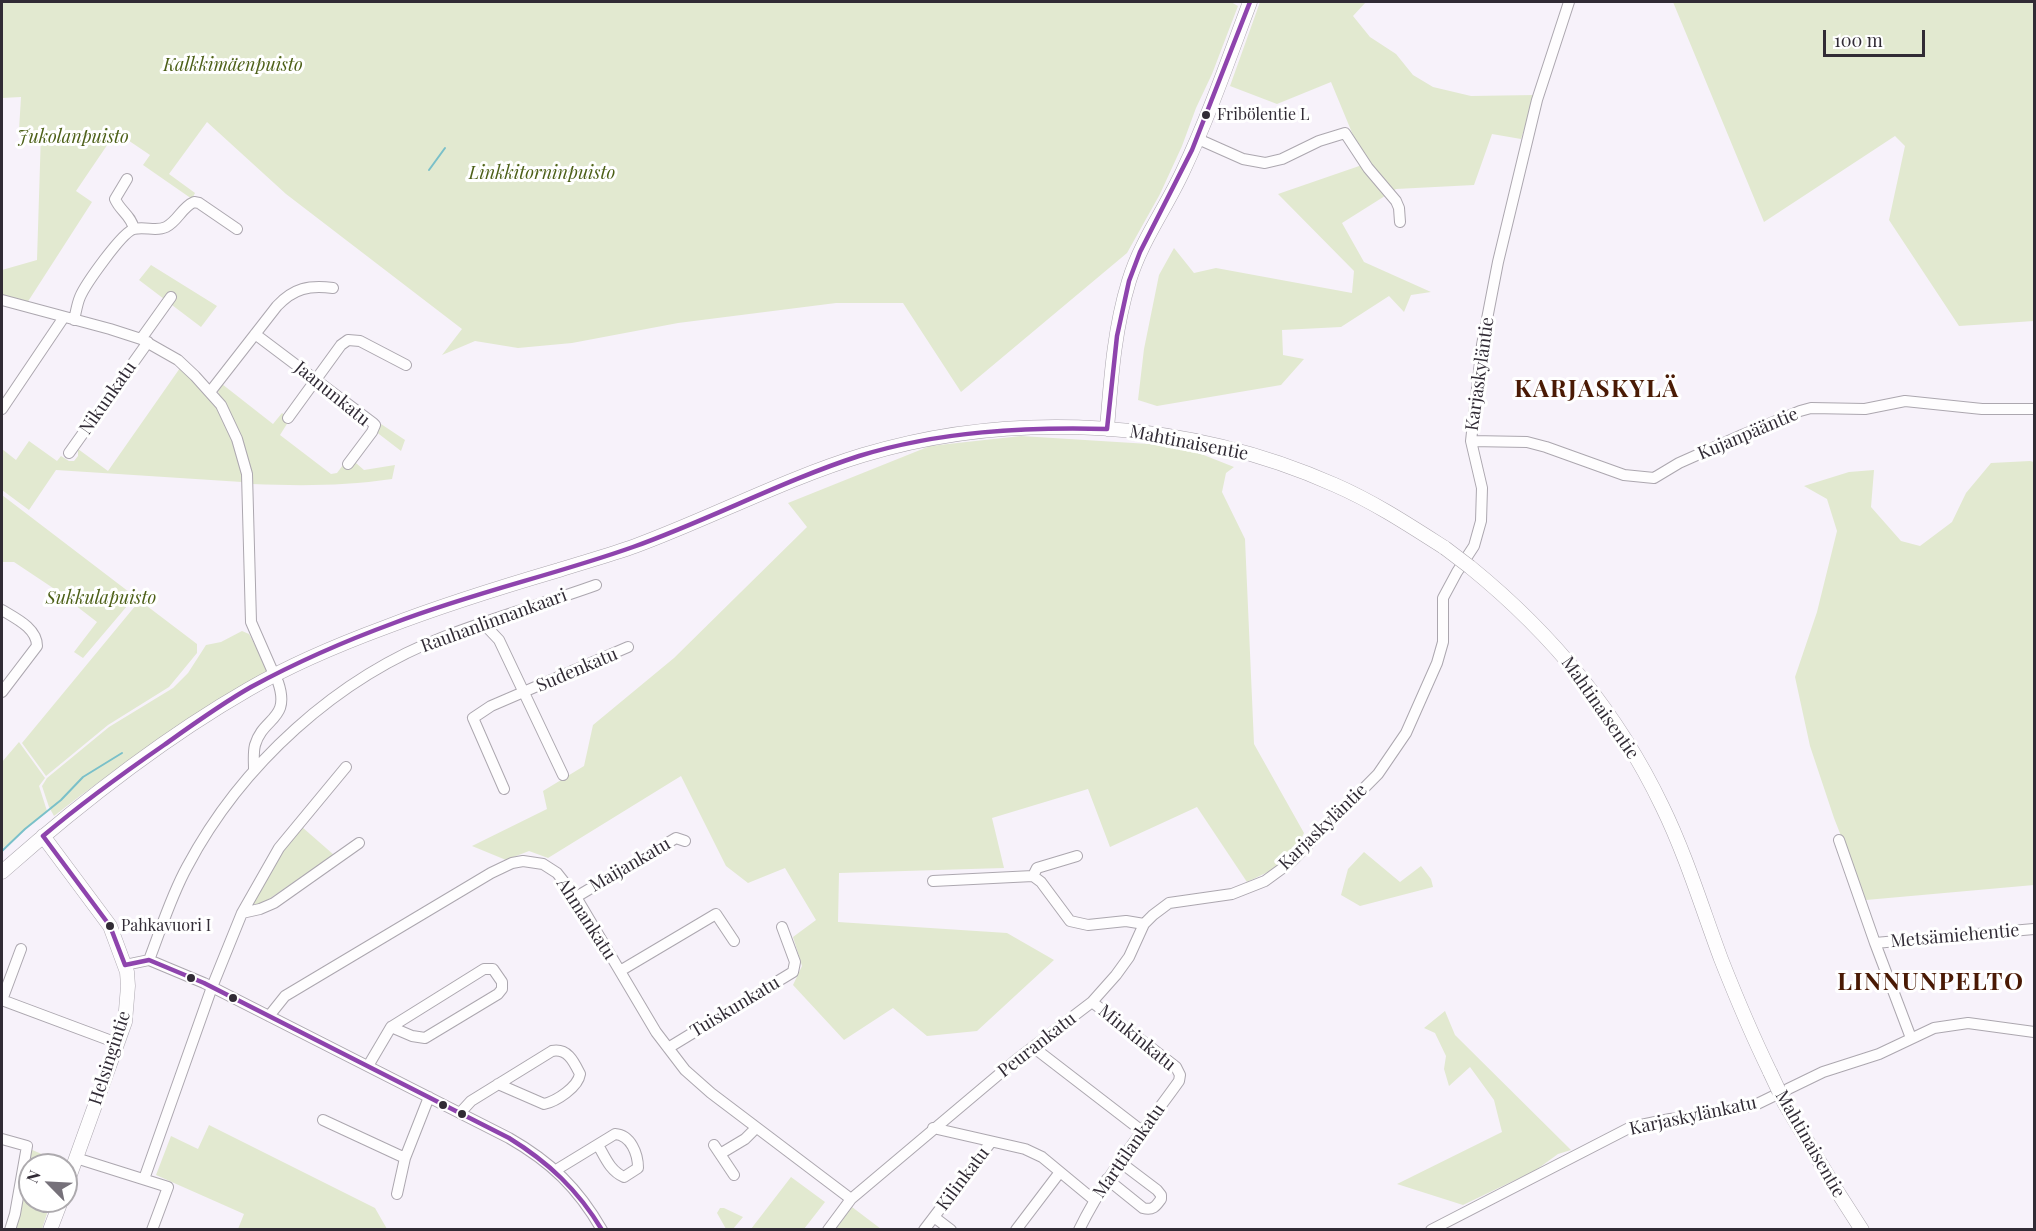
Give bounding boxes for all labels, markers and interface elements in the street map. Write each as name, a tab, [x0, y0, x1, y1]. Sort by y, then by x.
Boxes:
scale bar	[1826, 18, 1928, 56]
text: 100 m	[1834, 28, 1883, 52]
park label: Kalkkimäenpuisto	[163, 54, 303, 76]
place label: Fribölentie L	[1217, 105, 1309, 125]
marker: Fribölentie L	[1200, 109, 1212, 121]
park label: Jukolanpuisto	[17, 126, 129, 148]
park label: Linkkitorninpuisto	[469, 162, 615, 184]
street label: Karjaskyläntie	[1461, 316, 1499, 432]
street label: Nikunkatu	[75, 357, 141, 439]
street label: Jaanunkatu	[290, 357, 374, 431]
district label: KARJASKYLÄ	[1514, 376, 1680, 404]
street label: Kujanpääntie	[1695, 403, 1801, 465]
street label: Mahtinaisentie	[1128, 421, 1250, 465]
street label: Rauhanlinnankaari	[418, 585, 570, 657]
park label: Sukkulapuisto	[46, 587, 156, 609]
street label: Sudenkatu	[533, 643, 621, 697]
street label: Mahtinaisentie	[1557, 652, 1643, 764]
street label: Karjaskyläntie	[1274, 779, 1372, 875]
street label: Maijankatu	[586, 833, 674, 897]
street label: Ahmankatu	[552, 874, 620, 964]
place label: Pahkavuori I	[121, 916, 211, 936]
marker: Pahkavuori I	[104, 920, 116, 932]
street label: Metsämiehentie	[1890, 920, 2020, 952]
district label: LINNUNPELTO	[1837, 969, 2025, 997]
unlabelled marker	[185, 972, 197, 984]
street label: Tuiskunkatu	[686, 972, 784, 1042]
unlabelled marker	[227, 992, 239, 1004]
street label: Minkinkatu	[1094, 1000, 1180, 1076]
street label: Helsingintie	[85, 1008, 135, 1108]
street label: Peurankatu	[994, 1008, 1080, 1082]
street label: Mahtinaisentie	[1771, 1086, 1849, 1202]
street label: Karjaskylänkatu	[1627, 1092, 1759, 1140]
unlabelled marker	[437, 1099, 449, 1111]
street label: Marttilankatu	[1089, 1100, 1169, 1202]
unlabelled marker	[456, 1108, 468, 1120]
street label: Kilinkatu	[932, 1143, 994, 1215]
north arrow	[18, 1153, 78, 1213]
text: N	[21, 1167, 45, 1186]

